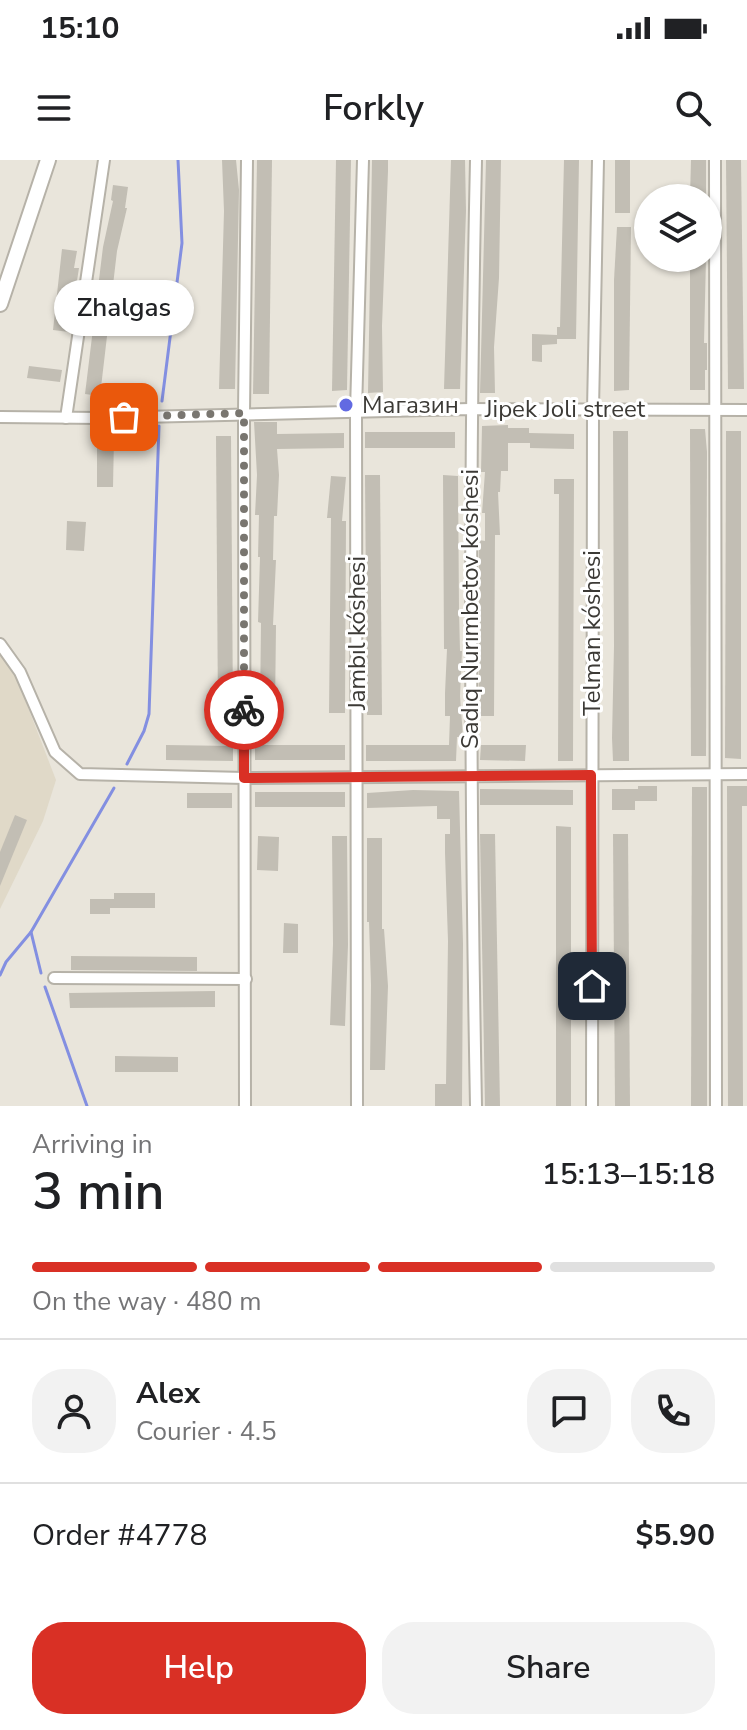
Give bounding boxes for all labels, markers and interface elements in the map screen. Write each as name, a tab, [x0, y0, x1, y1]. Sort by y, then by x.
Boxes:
text: 15:10	[40, 8, 119, 49]
text: Forkly	[323, 84, 424, 133]
icon: menu	[32, 86, 76, 130]
icon: search	[671, 86, 715, 130]
map controls	[634, 184, 722, 272]
button: layers	[634, 184, 722, 272]
callout: Zhalgas	[54, 281, 194, 337]
text: Zhalgas	[77, 290, 171, 325]
pin	[90, 383, 158, 451]
place label: Магазин	[362, 389, 459, 421]
street label: Jipek Joli street	[484, 393, 646, 425]
icon: bag	[102, 395, 146, 439]
marker: Магазин	[337, 396, 355, 414]
street label: Sadıq Nurımbetov kóshesi	[454, 469, 486, 749]
street label: Telman kóshesi	[576, 550, 608, 716]
street label: Jambıl kóshesi	[341, 556, 373, 711]
courier	[204, 670, 284, 750]
icon: bike	[222, 688, 266, 732]
pin	[558, 952, 626, 1020]
icon: home	[570, 964, 614, 1008]
text: Arriving in	[32, 1127, 153, 1162]
text: 15:13–15:18	[542, 1154, 715, 1195]
text: 3 min	[32, 1156, 165, 1227]
text: On the way · 480 m	[32, 1284, 261, 1319]
button: person	[32, 1369, 116, 1453]
button: chat	[527, 1369, 611, 1453]
button: phone	[631, 1369, 715, 1453]
text: Alex	[136, 1373, 200, 1414]
text: Courier · 4.5	[136, 1414, 277, 1449]
text: Order #4778	[32, 1515, 207, 1556]
text: $5.90	[636, 1515, 715, 1556]
button: Help	[32, 1622, 366, 1714]
button: Share	[382, 1622, 715, 1714]

